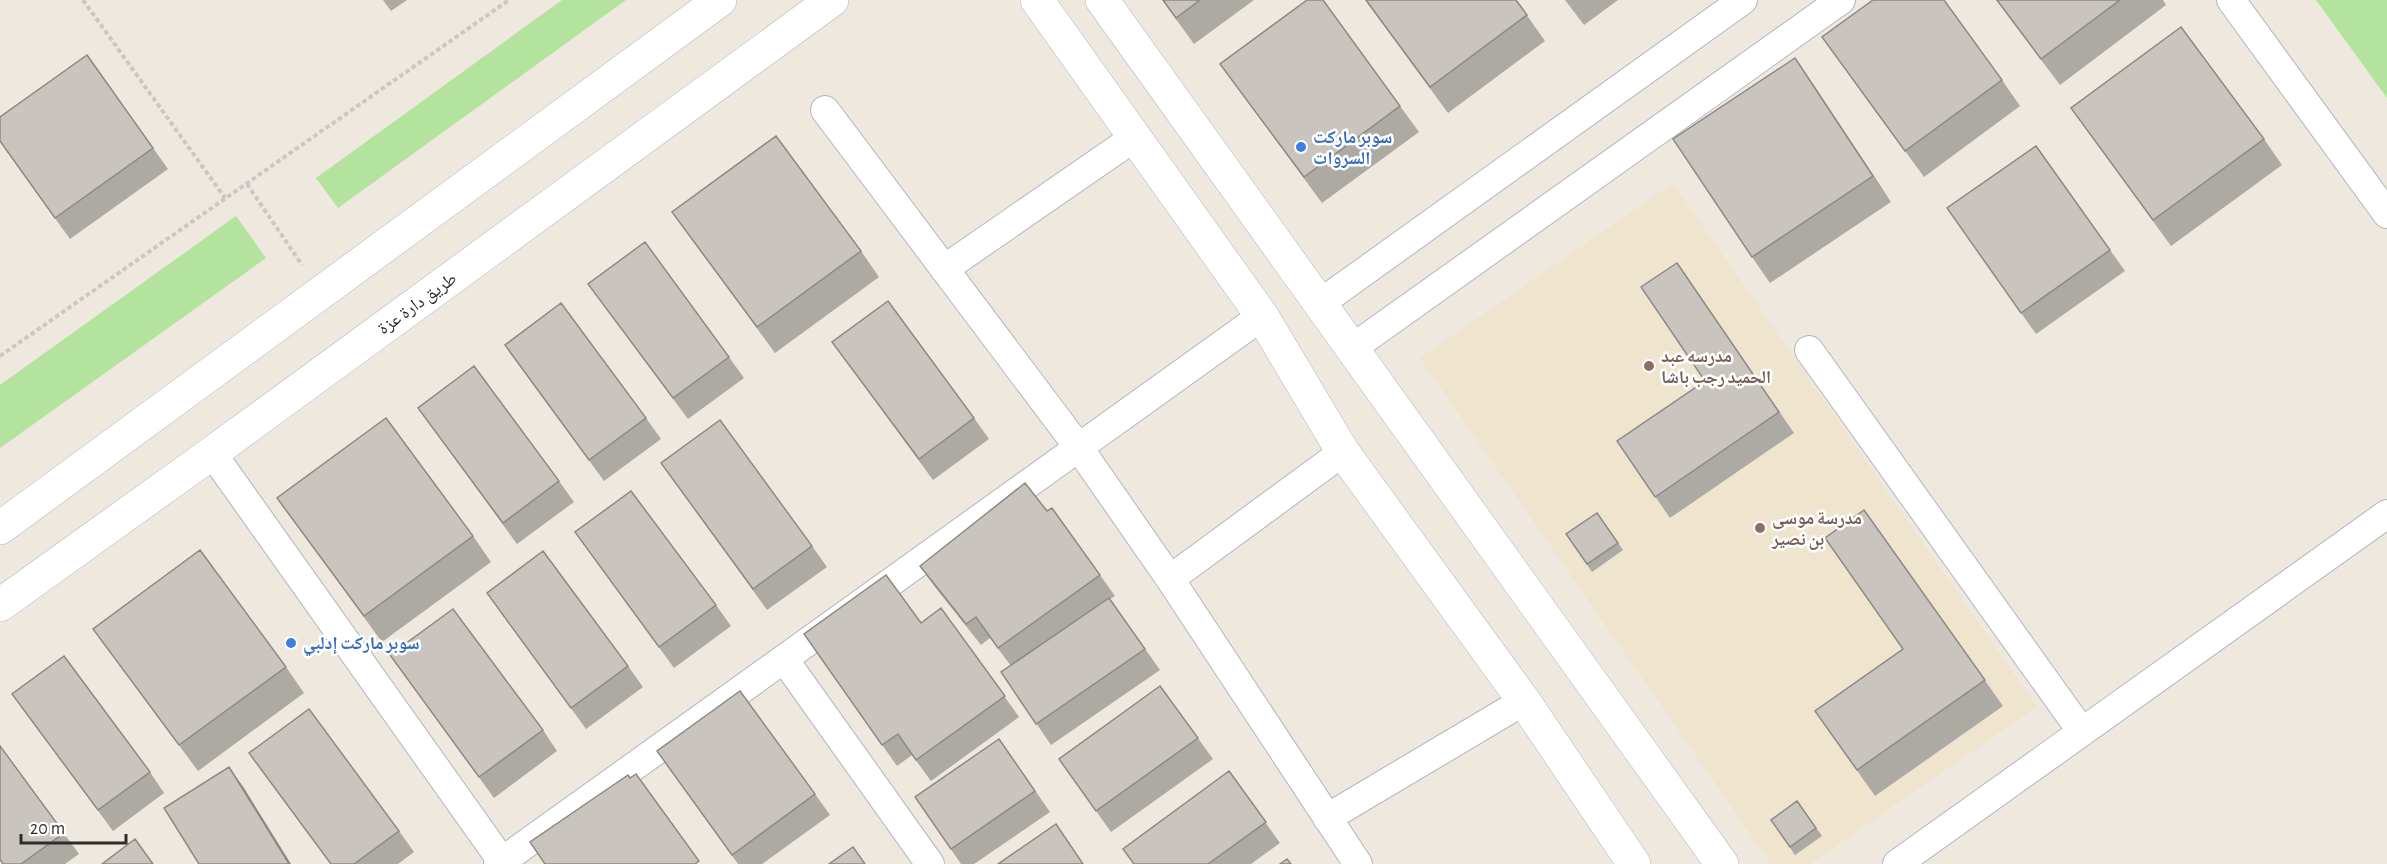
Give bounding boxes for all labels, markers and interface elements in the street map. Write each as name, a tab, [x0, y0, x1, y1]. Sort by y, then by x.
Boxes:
place label: سوبر ماركت السروات	[1313, 129, 1392, 168]
marker: سوبر ماركت السروات	[1294, 140, 1308, 154]
street label: طريق دارة عزة	[375, 269, 461, 339]
place label: مدرسه عبد الحميد رجب باشا	[1661, 348, 1771, 388]
marker: مدرسه عبد الحميد رجب باشا	[1642, 359, 1656, 373]
place label: مدرسة موسى بن نصير	[1771, 510, 1862, 550]
marker: مدرسة موسى بن نصير	[1753, 521, 1767, 535]
place label: سوبر ماركت إدلبي	[303, 635, 420, 657]
marker: سوبر ماركت إدلبي	[284, 636, 298, 650]
scale bar	[21, 807, 126, 845]
text: 20 m	[30, 820, 65, 838]

